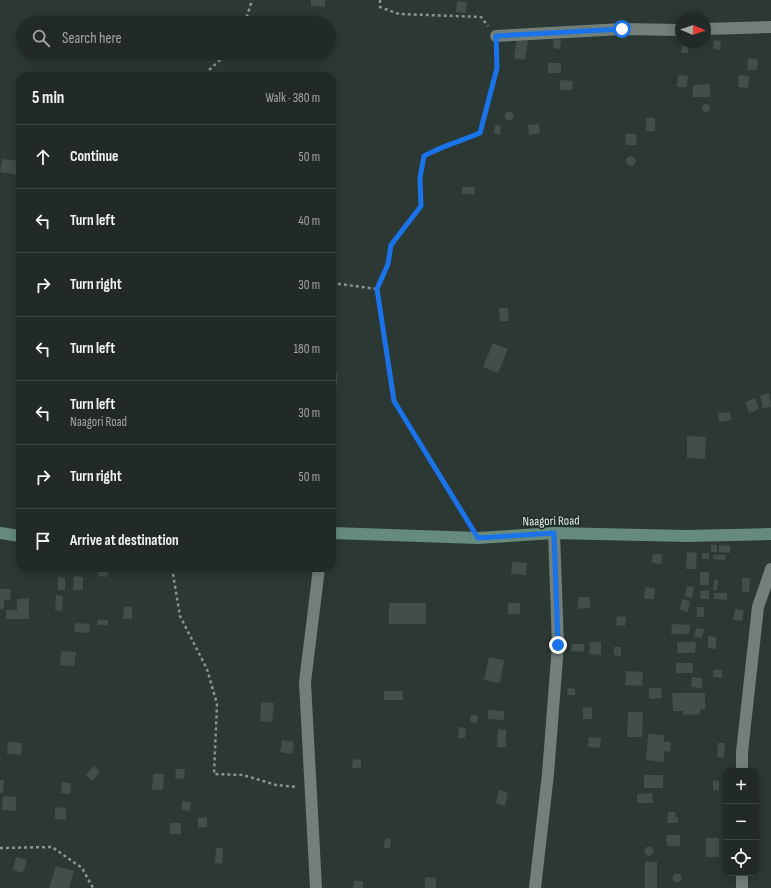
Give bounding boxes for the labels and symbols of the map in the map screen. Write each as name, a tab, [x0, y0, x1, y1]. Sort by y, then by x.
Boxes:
north arrow	[675, 12, 711, 48]
route start	[613, 20, 631, 38]
street label: Naagori Road	[522, 513, 580, 529]
route end	[549, 636, 567, 654]

